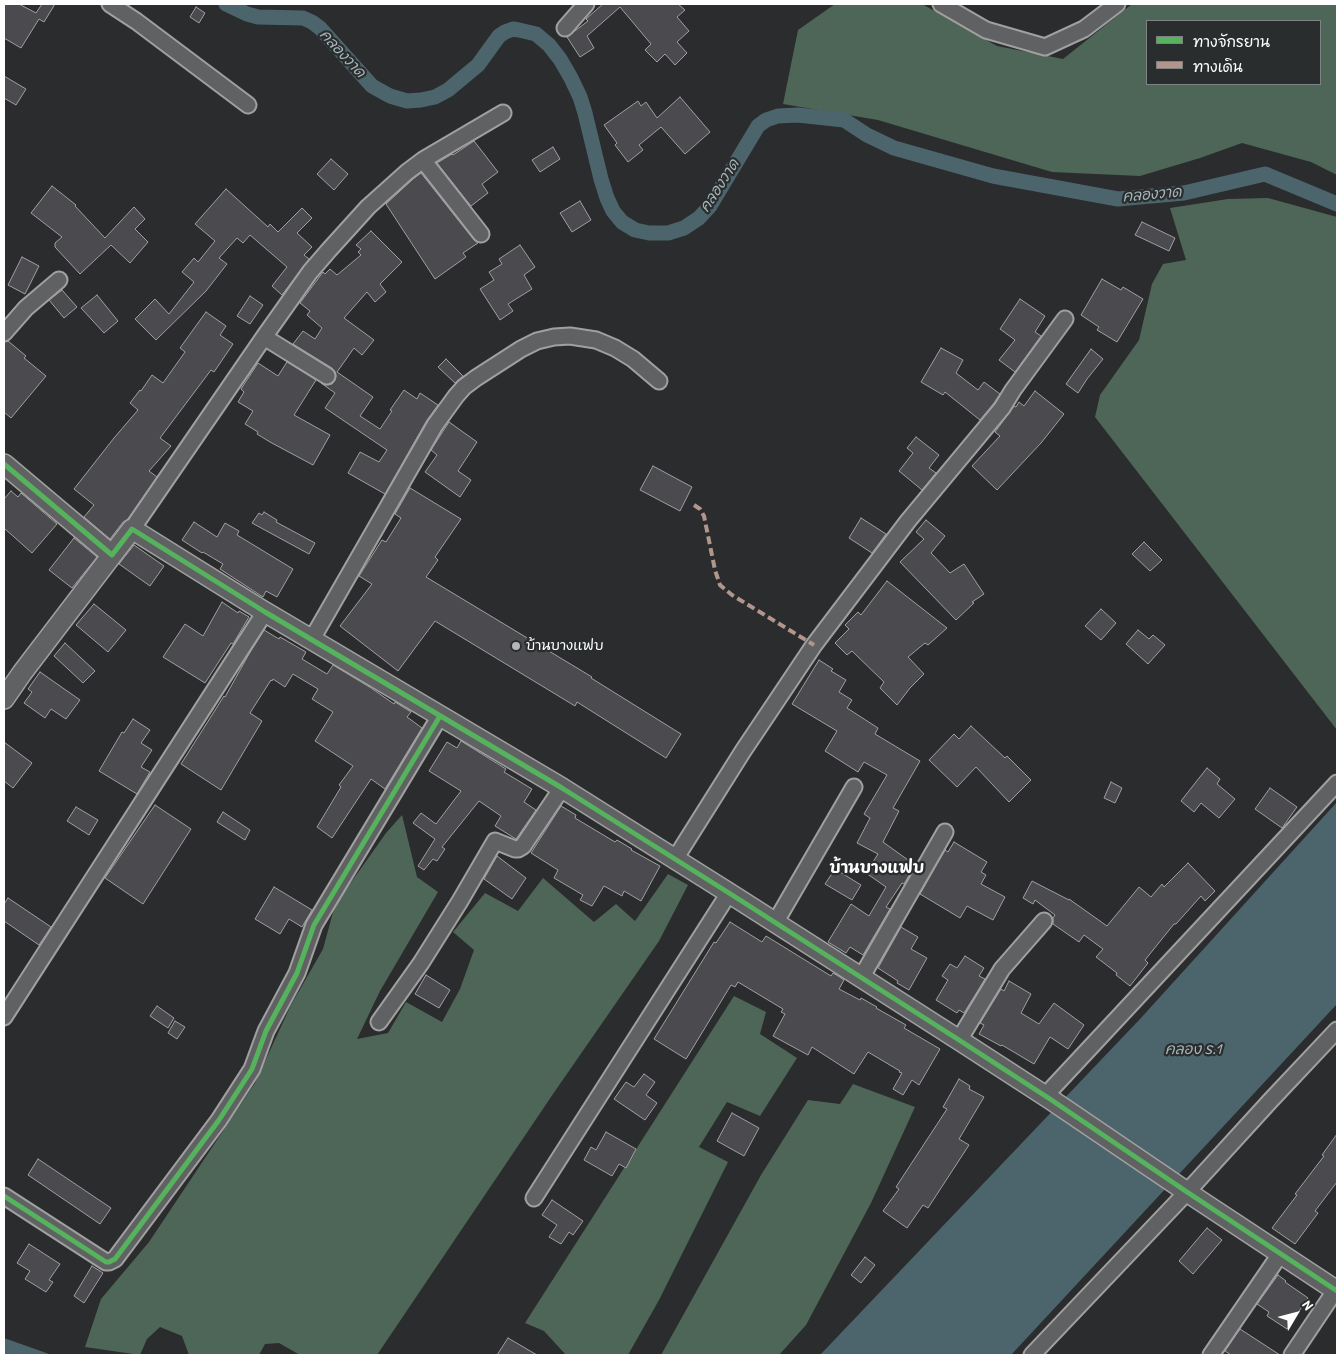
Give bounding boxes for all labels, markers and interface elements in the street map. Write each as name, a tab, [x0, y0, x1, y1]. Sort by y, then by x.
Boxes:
legend	[1146, 20, 1321, 85]
water label: คลองวาด	[315, 26, 369, 82]
text: ทางจักรยาน	[1193, 31, 1270, 52]
text: ทางเดิน	[1193, 56, 1243, 77]
water label: คลองวาด	[696, 156, 744, 216]
water label: คลองวาด	[1122, 183, 1182, 207]
place label: บ้านบางแฟบ	[526, 638, 604, 654]
marker: บ้านบางแฟบ	[510, 640, 522, 652]
district label: บ้านบางแฟบ	[830, 859, 924, 879]
water label: คลอง ร.1	[1165, 1041, 1221, 1059]
north arrow	[1271, 1289, 1321, 1339]
text: N	[1299, 1296, 1318, 1313]

